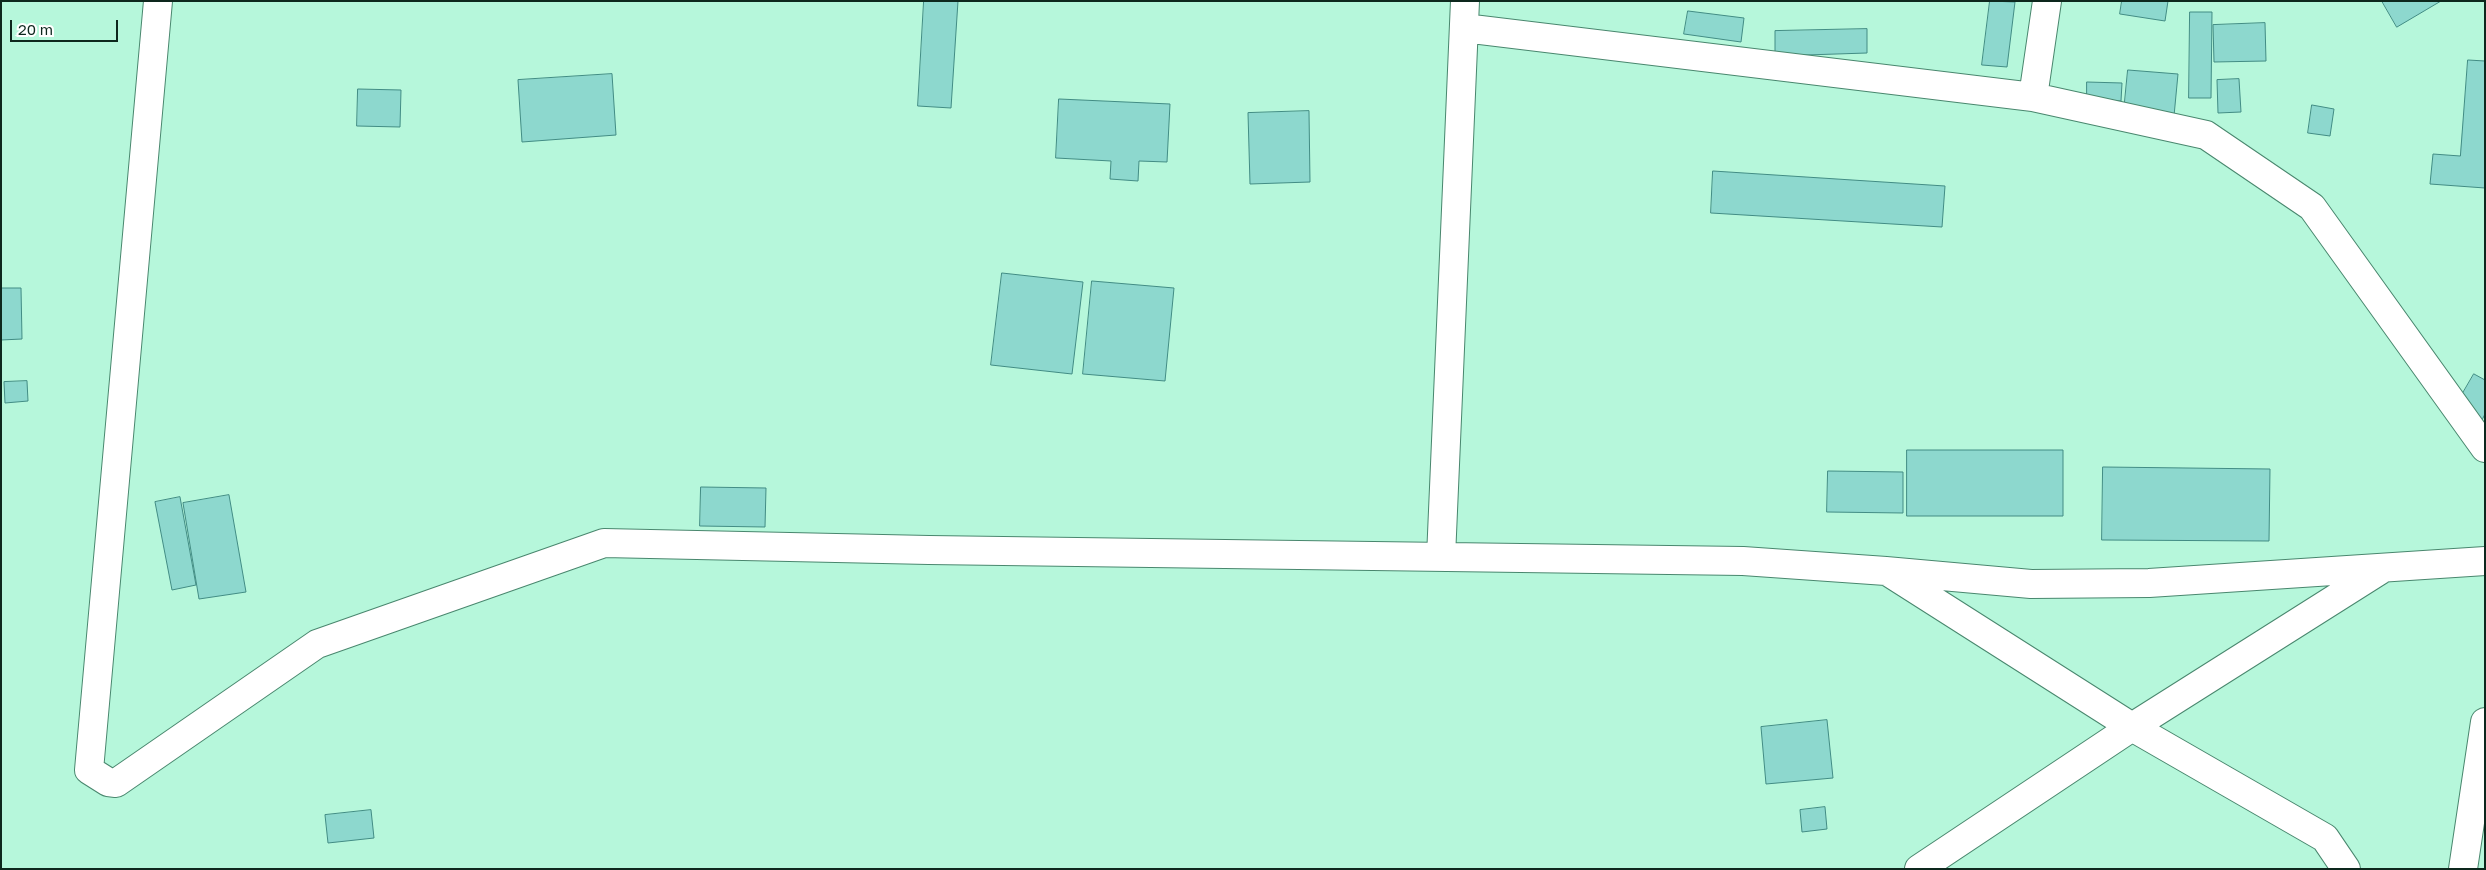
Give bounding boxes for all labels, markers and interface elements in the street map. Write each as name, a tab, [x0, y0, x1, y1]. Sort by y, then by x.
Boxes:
scale bar	[12, 10, 120, 42]
text: 20 m	[18, 20, 53, 38]

